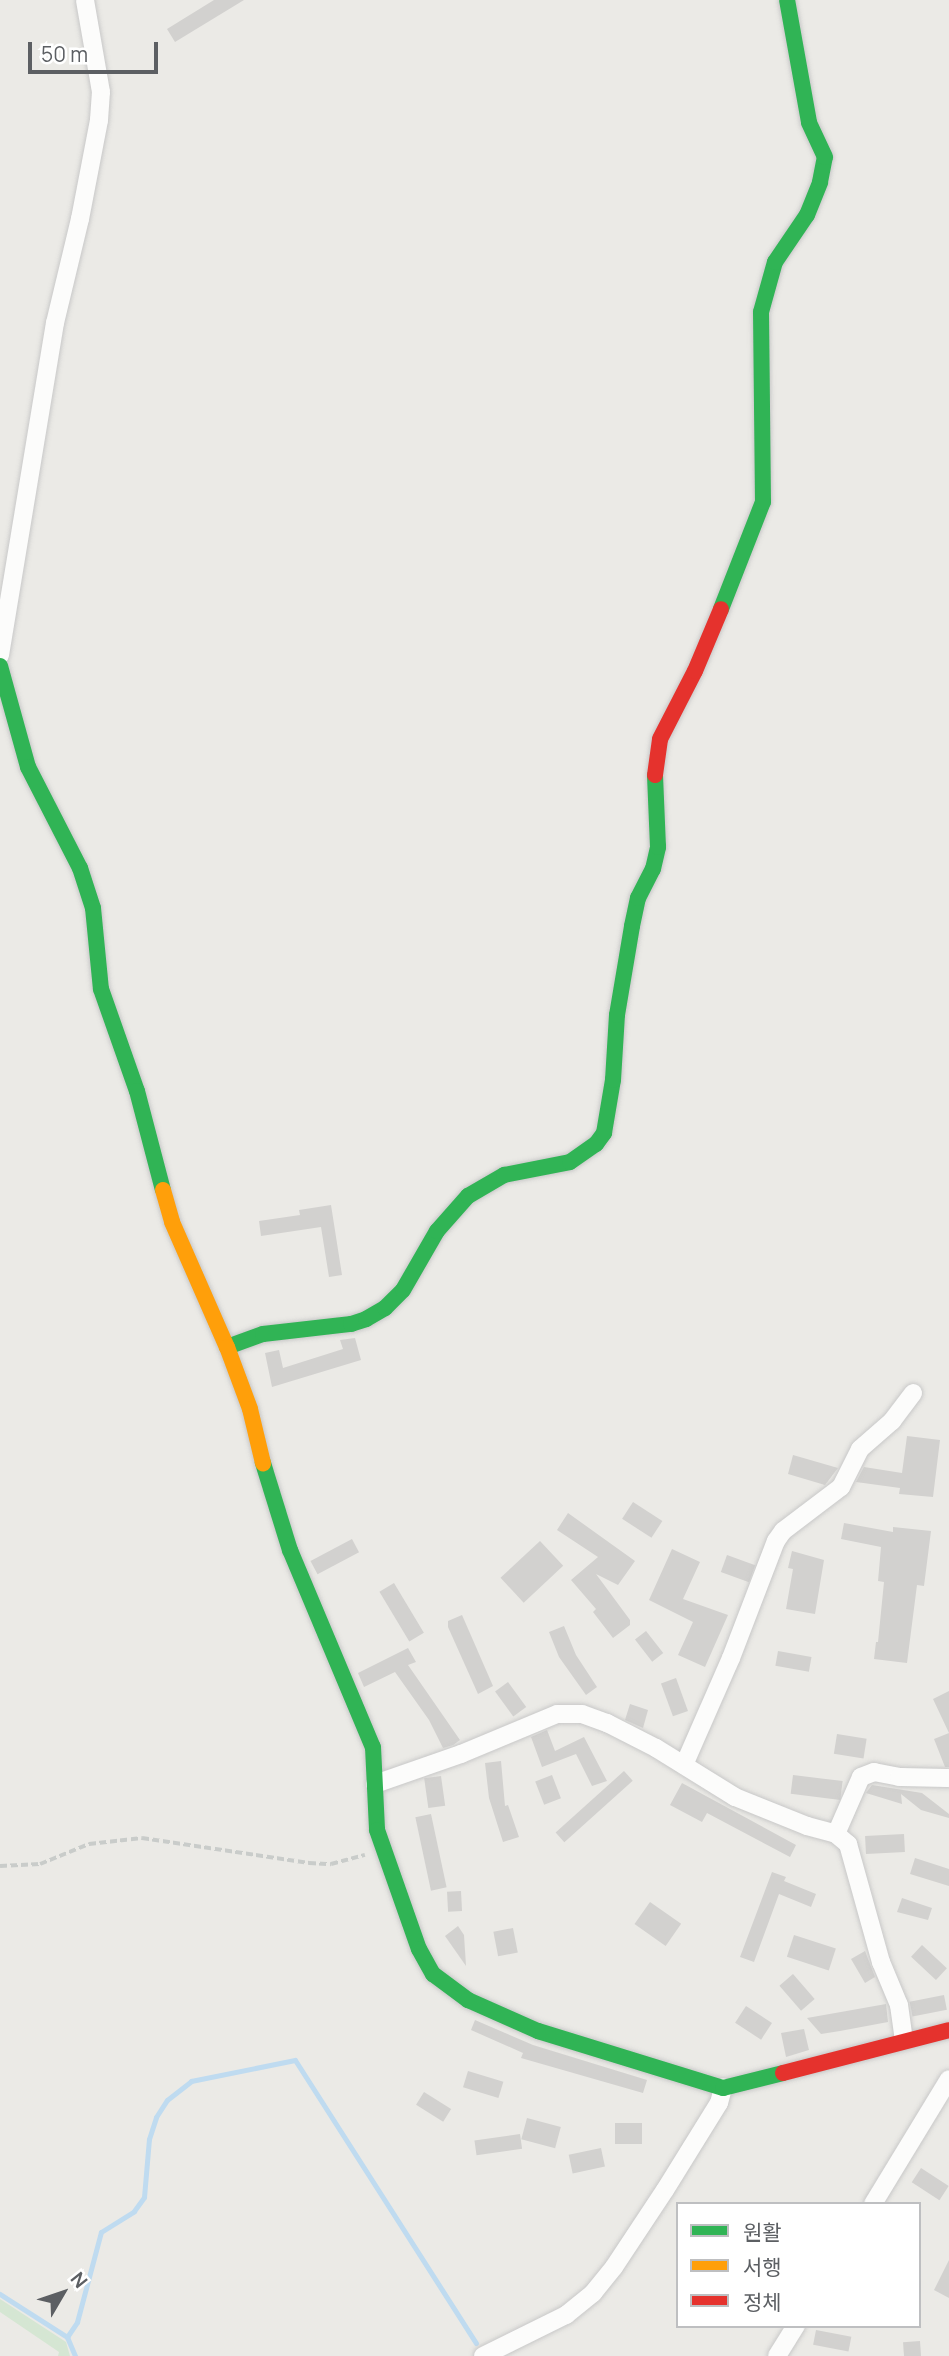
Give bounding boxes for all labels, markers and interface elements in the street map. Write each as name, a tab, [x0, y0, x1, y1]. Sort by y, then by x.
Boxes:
scale bar	[32, 28, 161, 72]
text: 50 m	[41, 40, 88, 68]
legend	[676, 2202, 921, 2328]
text: 원활	[743, 2218, 782, 2246]
text: 서행	[743, 2253, 782, 2281]
north arrow	[28, 2258, 98, 2328]
text: N	[65, 2266, 94, 2293]
text: 정체	[743, 2288, 782, 2316]

